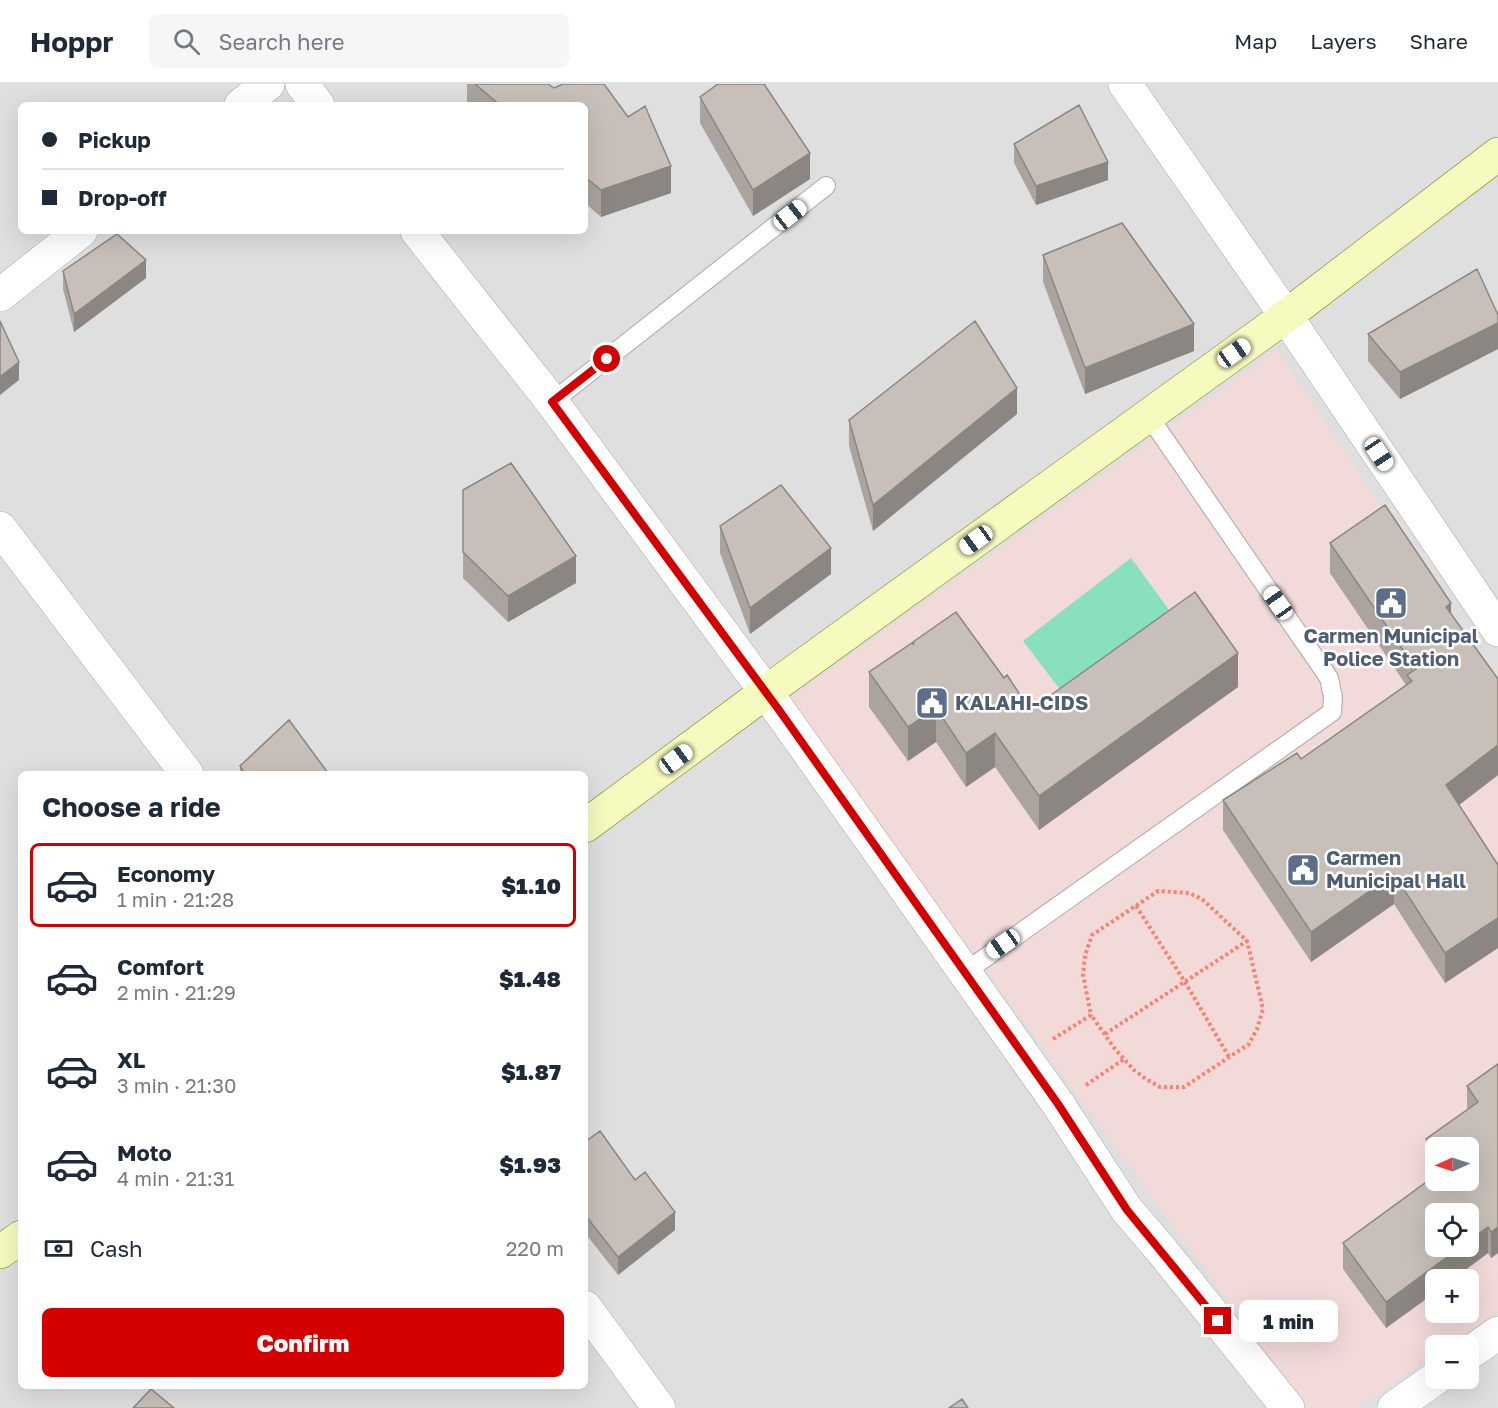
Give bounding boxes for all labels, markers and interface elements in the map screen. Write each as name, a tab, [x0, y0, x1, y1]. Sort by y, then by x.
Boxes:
search box	[149, 14, 569, 68]
text: Hoppr	[30, 25, 113, 58]
icon: search	[170, 25, 203, 58]
text: Search here	[218, 28, 345, 55]
text: Map	[1234, 28, 1277, 54]
text: Layers	[1310, 28, 1377, 54]
text: Share	[1410, 28, 1468, 54]
text: Pickup	[78, 126, 151, 153]
text: Drop-off	[78, 184, 167, 211]
car	[770, 197, 810, 233]
car	[1214, 335, 1254, 371]
route start	[593, 345, 620, 372]
car	[1361, 434, 1397, 474]
car	[956, 522, 996, 558]
car	[1260, 583, 1296, 623]
public building icon: Carmen Municipal Police Station	[1373, 585, 1409, 621]
place label: Carmen Municipal Police Station	[1304, 623, 1479, 670]
public building icon: KALAHI-CIDS	[914, 685, 950, 721]
place label: KALAHI-CIDS	[955, 690, 1088, 714]
car	[656, 741, 696, 777]
text: Choose a ride	[42, 791, 221, 823]
place label: Carmen Municipal Hall	[1326, 845, 1466, 892]
public building icon: Carmen Municipal Hall	[1285, 852, 1321, 888]
icon: car	[45, 858, 99, 912]
text: Economy	[117, 860, 215, 887]
text: $1.10	[501, 872, 561, 899]
text: 1 min · 21:28	[117, 887, 234, 911]
car	[983, 926, 1023, 962]
icon: car	[45, 951, 99, 1005]
text: Comfort	[117, 953, 204, 980]
text: $1.48	[499, 965, 561, 992]
text: 2 min · 21:29	[117, 980, 236, 1004]
icon: car	[45, 1044, 99, 1098]
text: XL	[117, 1046, 145, 1073]
text: $1.87	[501, 1058, 561, 1085]
text: 3 min · 21:30	[117, 1073, 236, 1097]
icon: car	[45, 1137, 99, 1191]
north arrow	[1425, 1137, 1479, 1191]
map controls	[1425, 1137, 1479, 1389]
text: Moto	[117, 1139, 172, 1166]
text: $1.93	[499, 1151, 561, 1178]
text: 4 min · 21:31	[117, 1166, 234, 1190]
button: locate	[1425, 1203, 1479, 1257]
icon: cash	[42, 1232, 75, 1265]
text: Cash	[90, 1235, 143, 1262]
text: 220 m	[506, 1236, 564, 1260]
button: +	[1425, 1269, 1479, 1323]
callout: 1 min	[1239, 1300, 1338, 1342]
route end	[1204, 1307, 1231, 1334]
button: Confirm	[42, 1308, 564, 1377]
text: 1 min	[1263, 1309, 1314, 1333]
button: −	[1425, 1335, 1479, 1389]

